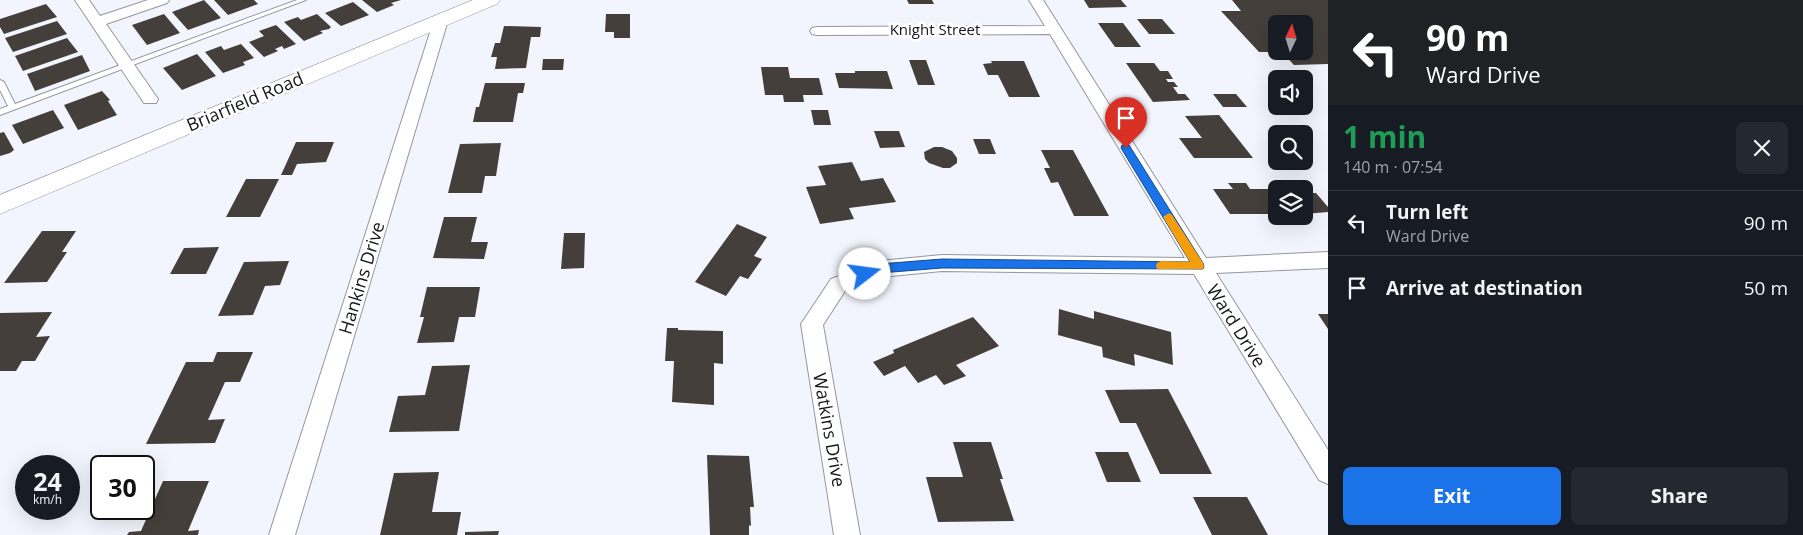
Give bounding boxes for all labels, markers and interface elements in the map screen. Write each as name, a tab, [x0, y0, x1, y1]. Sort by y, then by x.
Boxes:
text: 90 m	[1426, 14, 1509, 61]
north arrow	[1268, 15, 1312, 60]
map controls	[1268, 15, 1313, 225]
street label: Knight Street	[890, 19, 980, 39]
icon: left	[1343, 20, 1408, 85]
text: Ward Drive	[1426, 59, 1541, 89]
street label: Briarfield Road	[182, 66, 307, 137]
button: sound	[1268, 70, 1313, 115]
pin	[1105, 97, 1147, 148]
icon: arrive	[1112, 104, 1140, 132]
text: 1 min	[1343, 116, 1426, 157]
button: close	[1736, 122, 1788, 174]
button: search	[1268, 125, 1313, 170]
text: 140 m · 07:54	[1343, 156, 1443, 178]
button: layers	[1268, 180, 1313, 225]
text: Turn left	[1386, 199, 1468, 225]
icon: left	[1343, 209, 1371, 237]
text: 90 m	[1744, 210, 1788, 236]
street label: Hankins Drive	[333, 218, 390, 337]
text: Ward Drive	[1386, 225, 1469, 247]
position arrow	[838, 247, 890, 299]
icon: arrive	[1343, 274, 1371, 302]
text: Arrive at destination	[1386, 275, 1583, 301]
text: 50 m	[1744, 275, 1788, 301]
street label: Ward Drive	[1202, 279, 1272, 372]
street label: Watkins Drive	[808, 371, 852, 489]
speed limit sign: 30	[90, 455, 155, 520]
text: 24	[33, 464, 62, 498]
button: Exit	[1343, 467, 1561, 525]
button: Share	[1571, 467, 1788, 525]
text: km/h	[33, 491, 62, 508]

